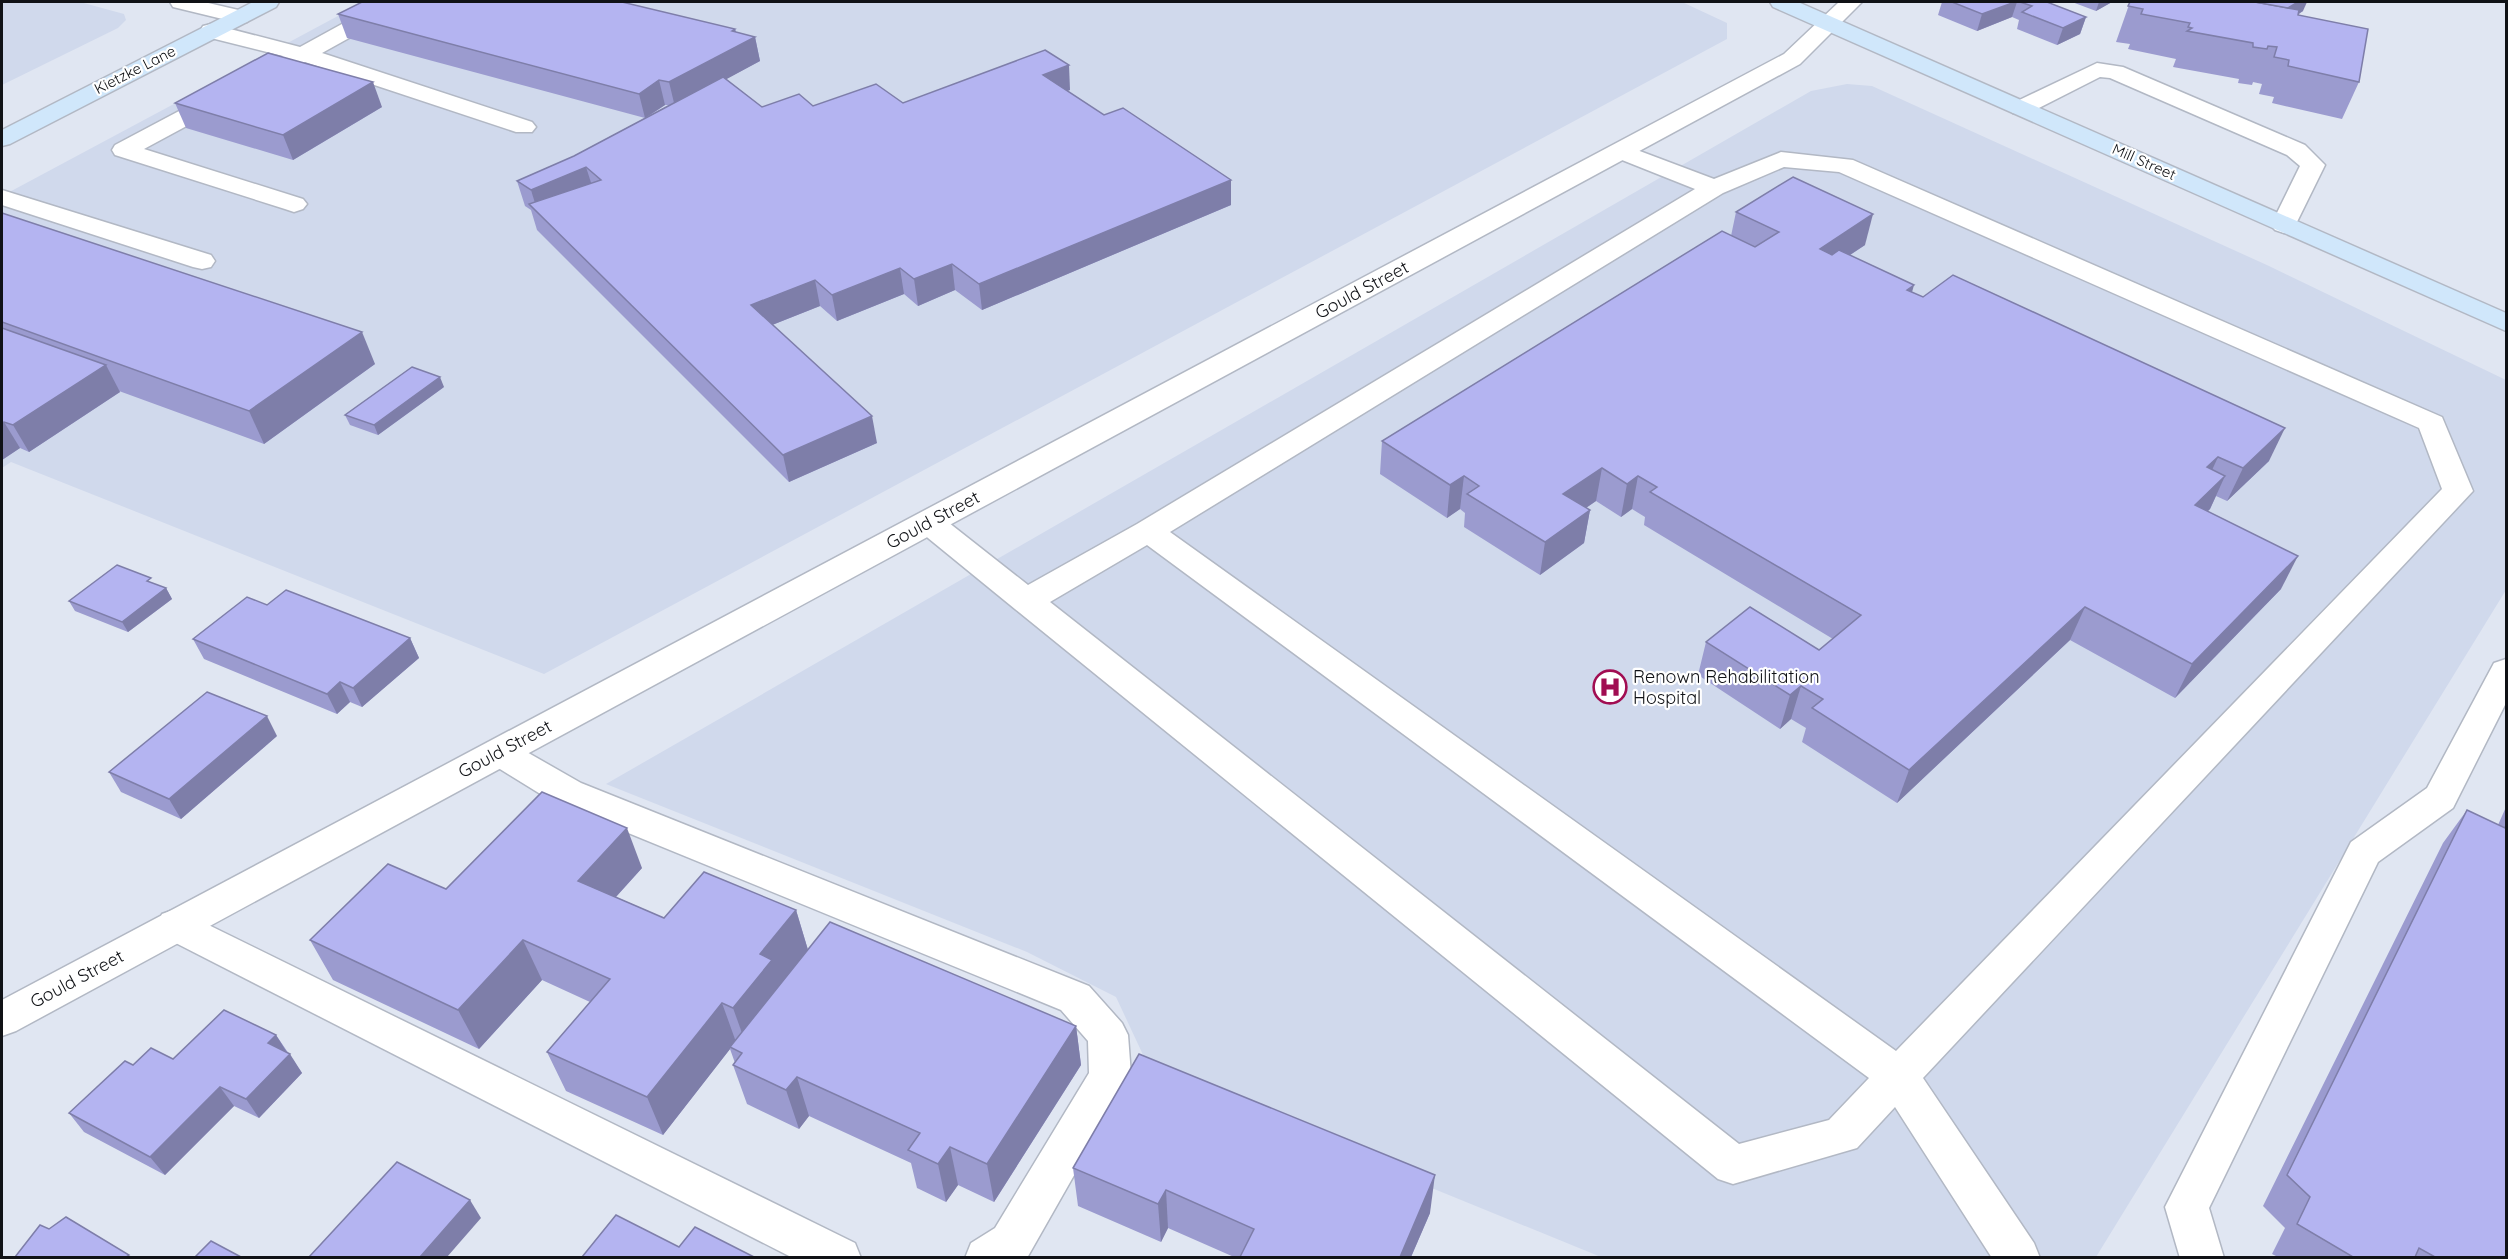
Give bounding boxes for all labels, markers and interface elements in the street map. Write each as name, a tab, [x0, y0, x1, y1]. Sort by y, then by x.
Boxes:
street label: Kietzke Lane	[91, 41, 179, 98]
street label: Mill Street	[2109, 139, 2179, 184]
street label: Gould Street	[1311, 255, 1412, 324]
street label: Gould Street	[882, 485, 983, 554]
place label: Renown Rehabilitation Hospital	[1633, 665, 1820, 709]
hospital icon: Renown Rehabilitation Hospital	[1592, 669, 1628, 705]
street label: Gould Street	[454, 714, 555, 783]
street label: Gould Street	[26, 944, 127, 1013]

